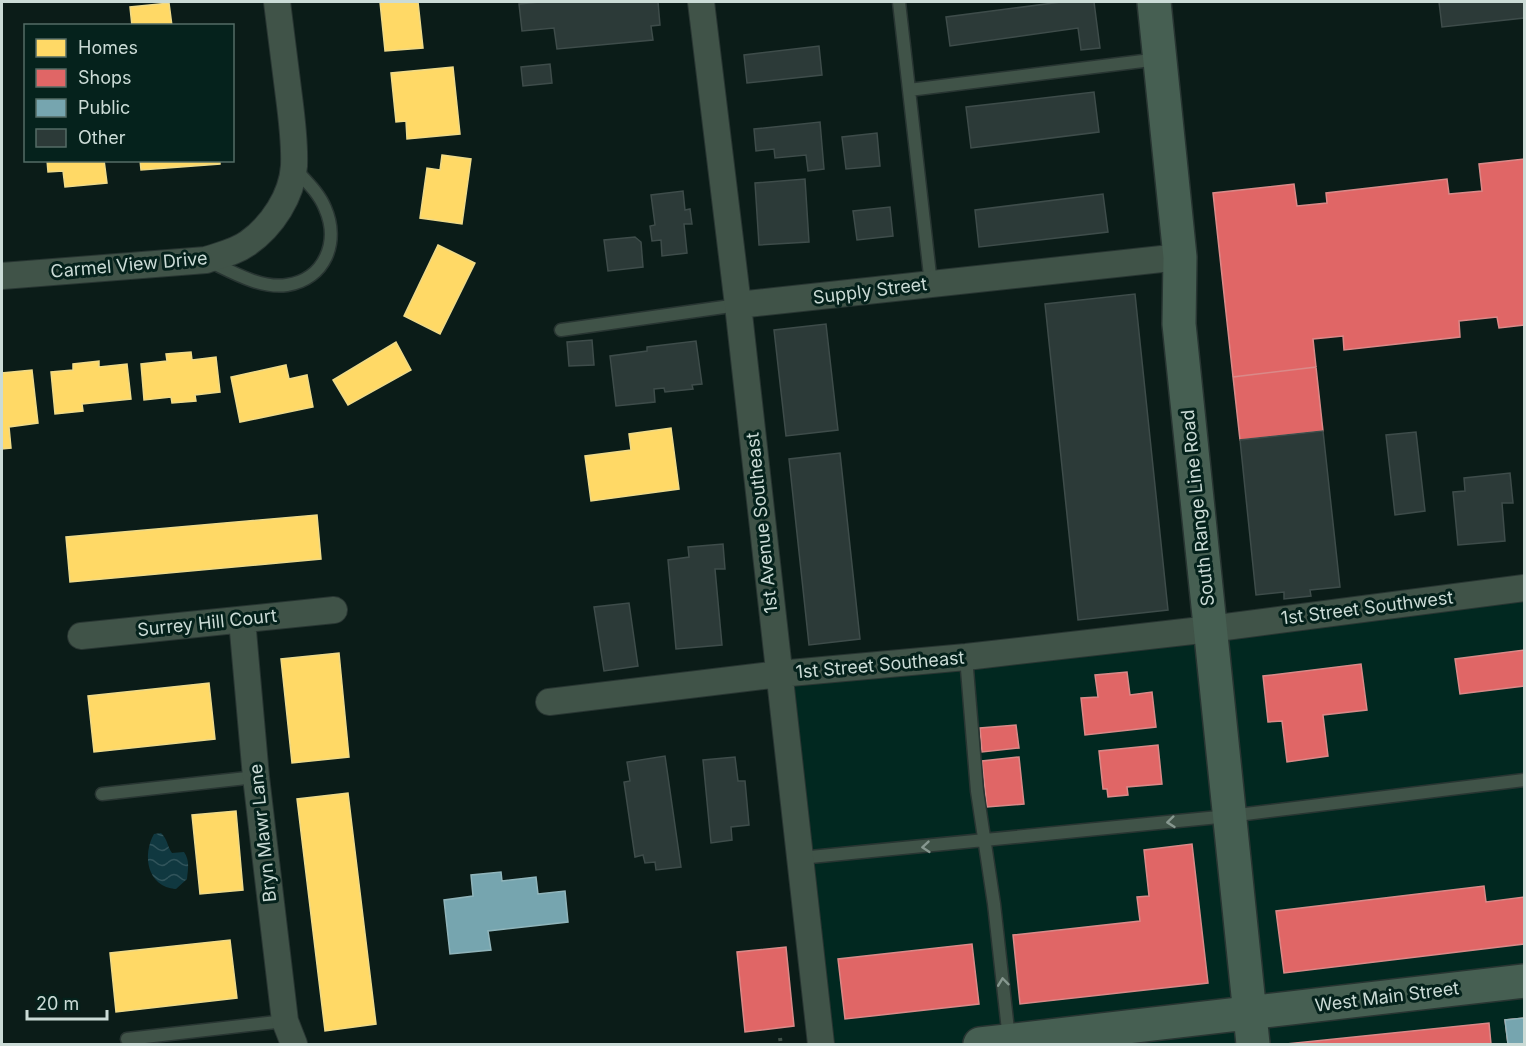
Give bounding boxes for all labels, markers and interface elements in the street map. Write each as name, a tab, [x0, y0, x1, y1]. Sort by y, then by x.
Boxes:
legend	[24, 24, 234, 162]
text: Homes	[78, 37, 138, 58]
text: Shops	[78, 67, 132, 88]
text: Public	[78, 97, 130, 118]
text: Other	[78, 127, 126, 148]
street label: Carmel View Drive	[50, 247, 208, 282]
street label: Supply Street	[812, 273, 928, 308]
street label: South Range Line Road	[1177, 409, 1218, 607]
street label: 1st Avenue Southeast	[742, 431, 781, 615]
street label: 1st Street Southwest	[1280, 587, 1454, 628]
street label: Surrey Hill Court	[136, 605, 278, 640]
street label: 1st Street Southeast	[795, 647, 965, 682]
street label: Bryn Mawr Lane	[245, 763, 280, 903]
one-way arrow	[1166, 815, 1175, 828]
one-way arrow	[921, 840, 930, 853]
street label: West Main Street	[1314, 977, 1460, 1016]
one-way arrow	[997, 978, 1010, 987]
scale bar	[27, 983, 106, 1021]
text: 20 m	[36, 993, 79, 1014]

